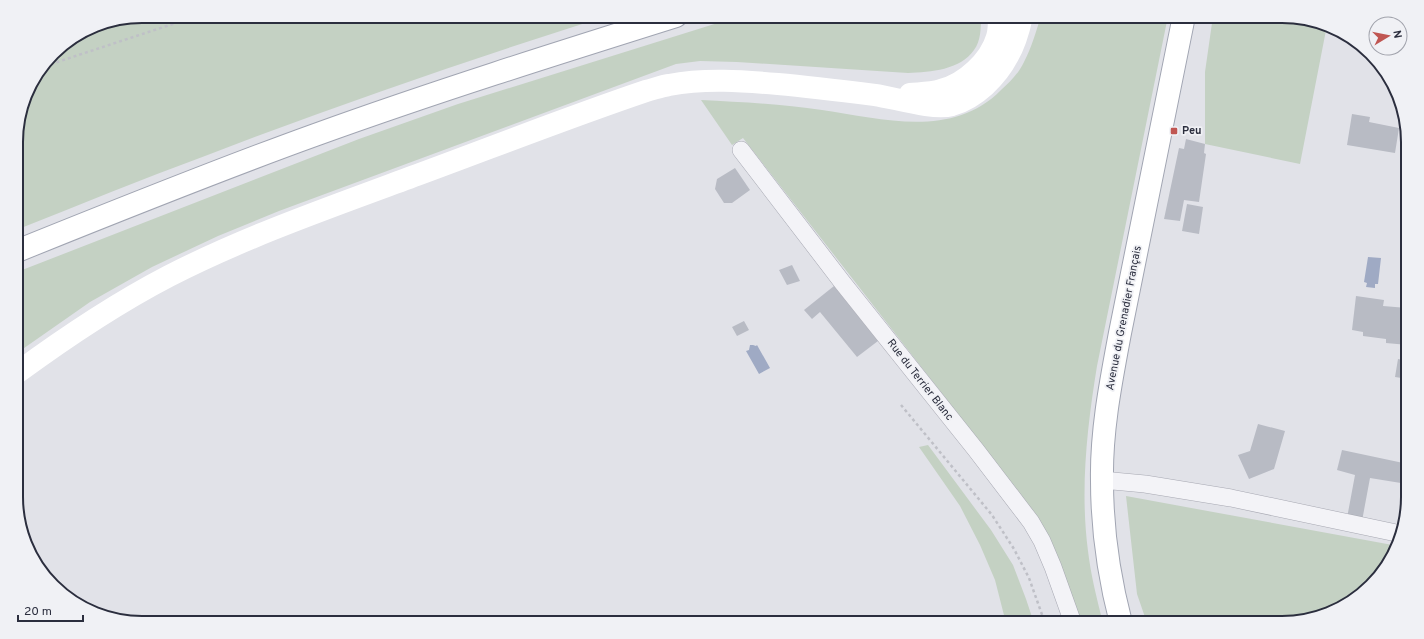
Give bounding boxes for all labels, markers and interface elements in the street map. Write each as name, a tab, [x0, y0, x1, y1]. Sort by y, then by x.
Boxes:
north arrow	[1368, 16, 1408, 56]
text: N	[1389, 29, 1404, 40]
place label: Peu	[1182, 124, 1202, 138]
marker: Peu	[1169, 126, 1179, 136]
street label: Avenue du Grenadier Français	[1103, 245, 1145, 391]
street label: Rue du Terrier Blanc	[884, 336, 956, 424]
scale bar	[18, 597, 83, 623]
text: 20 m	[24, 604, 52, 620]

